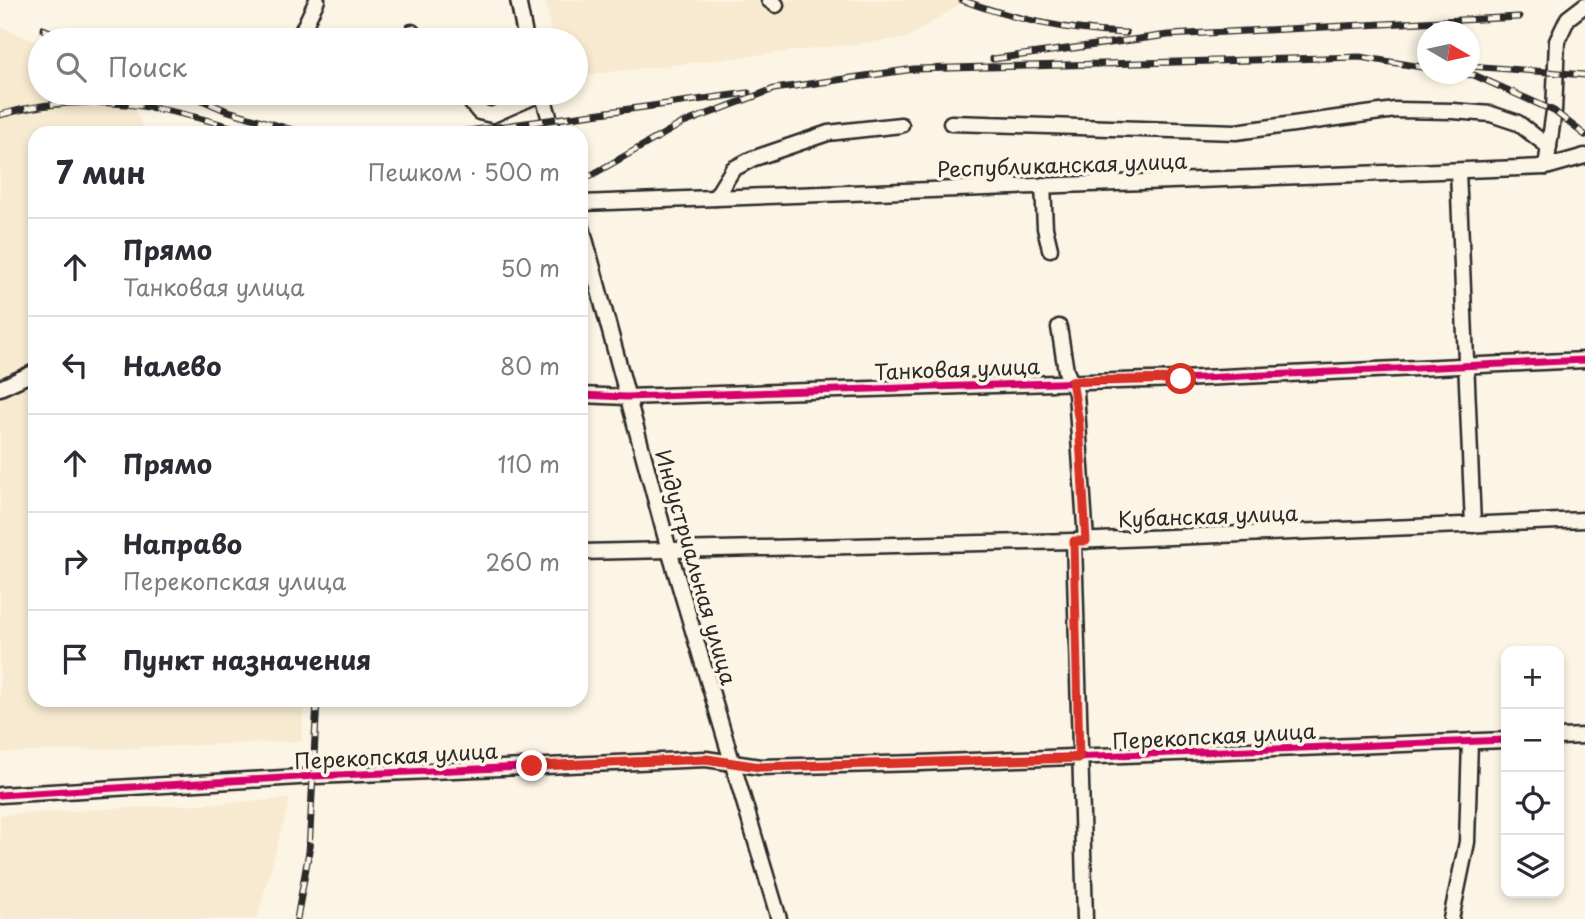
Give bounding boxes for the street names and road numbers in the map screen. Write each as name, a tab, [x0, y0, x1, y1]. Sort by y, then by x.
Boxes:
street label: Республиканская улица	[936, 144, 1188, 184]
street label: Танковая улица	[874, 349, 1041, 387]
street label: Индустриальная улица	[648, 446, 746, 689]
street label: Кубанская улица	[1117, 496, 1299, 534]
street label: Перекопская улица	[1111, 714, 1317, 756]
street label: Перекопская улица	[293, 734, 499, 776]

